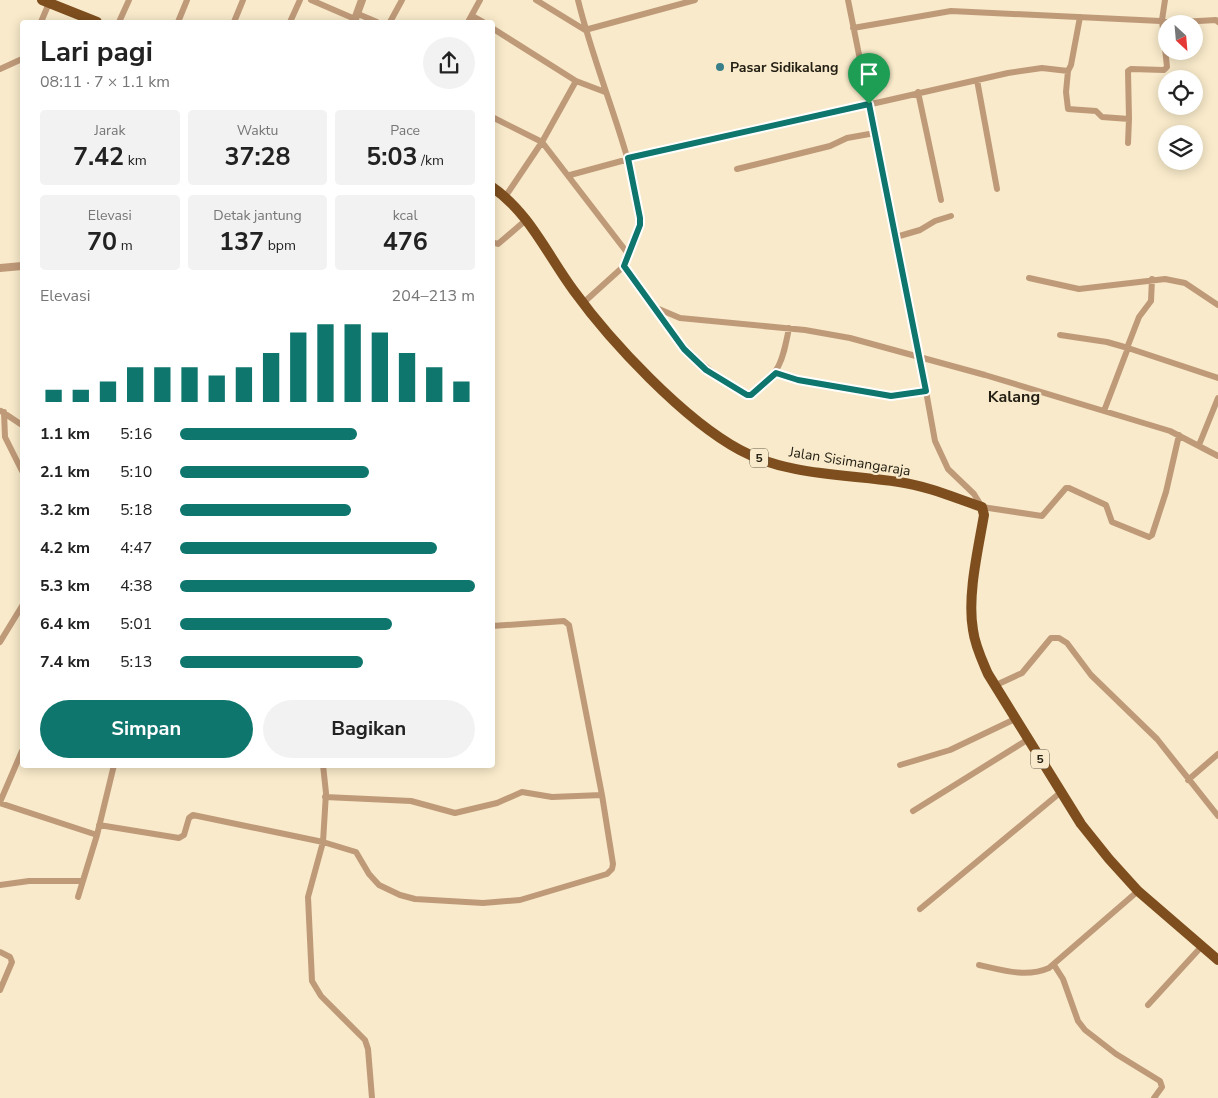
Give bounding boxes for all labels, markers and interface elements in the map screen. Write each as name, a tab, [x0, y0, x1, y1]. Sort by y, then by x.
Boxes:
north arrow	[1158, 15, 1202, 60]
map controls	[1158, 15, 1203, 170]
text: Lari pagi	[40, 33, 153, 71]
button: share	[423, 37, 475, 89]
pin	[848, 53, 890, 104]
place label: Pasar Sidikalang	[730, 58, 838, 77]
icon: arrive	[855, 60, 883, 88]
marker: Pasar Sidikalang	[714, 61, 726, 73]
button: locate	[1158, 70, 1203, 115]
text: 08:11 · 7 × 1.1 km	[40, 71, 170, 93]
text: Jarak	[94, 121, 125, 140]
text: Waktu	[237, 121, 278, 140]
text: Pace	[390, 121, 420, 140]
button: layers	[1158, 125, 1203, 170]
text: 7.42	[73, 140, 124, 174]
text: 37:28	[224, 140, 291, 174]
text: 5:03	[366, 140, 418, 174]
text: km	[124, 151, 147, 170]
text: /km	[418, 151, 444, 170]
text: Elevasi	[88, 206, 132, 225]
text: Detak jantung	[213, 206, 302, 225]
text: kcal	[393, 206, 418, 225]
text: 70	[87, 225, 117, 259]
text: 137	[219, 225, 264, 259]
text: 476	[383, 225, 428, 259]
text: m	[117, 236, 133, 255]
text: bpm	[264, 236, 296, 255]
text: Elevasi	[40, 285, 90, 307]
text: 204–213 m	[392, 285, 475, 307]
district label: Kalang	[988, 386, 1040, 408]
text: 1.1 km	[40, 423, 90, 445]
text: 5:16	[120, 423, 152, 445]
street label: Jalan Sisimangaraja	[787, 442, 912, 480]
road number: 5	[750, 448, 768, 468]
text: 2.1 km	[40, 461, 90, 483]
text: 5:10	[120, 461, 152, 483]
text: 3.2 km	[40, 499, 90, 521]
text: 5:18	[120, 499, 152, 521]
text: 4.2 km	[40, 537, 90, 559]
text: 4:47	[120, 537, 152, 559]
text: 5.3 km	[40, 575, 90, 597]
text: 4:38	[120, 575, 152, 597]
text: 6.4 km	[40, 613, 90, 635]
text: 5:01	[120, 613, 152, 635]
text: 7.4 km	[40, 651, 90, 673]
text: 5:13	[120, 651, 152, 673]
button: Simpan	[40, 700, 253, 758]
button: Bagikan	[263, 700, 475, 758]
road number: 5	[1031, 750, 1049, 769]

